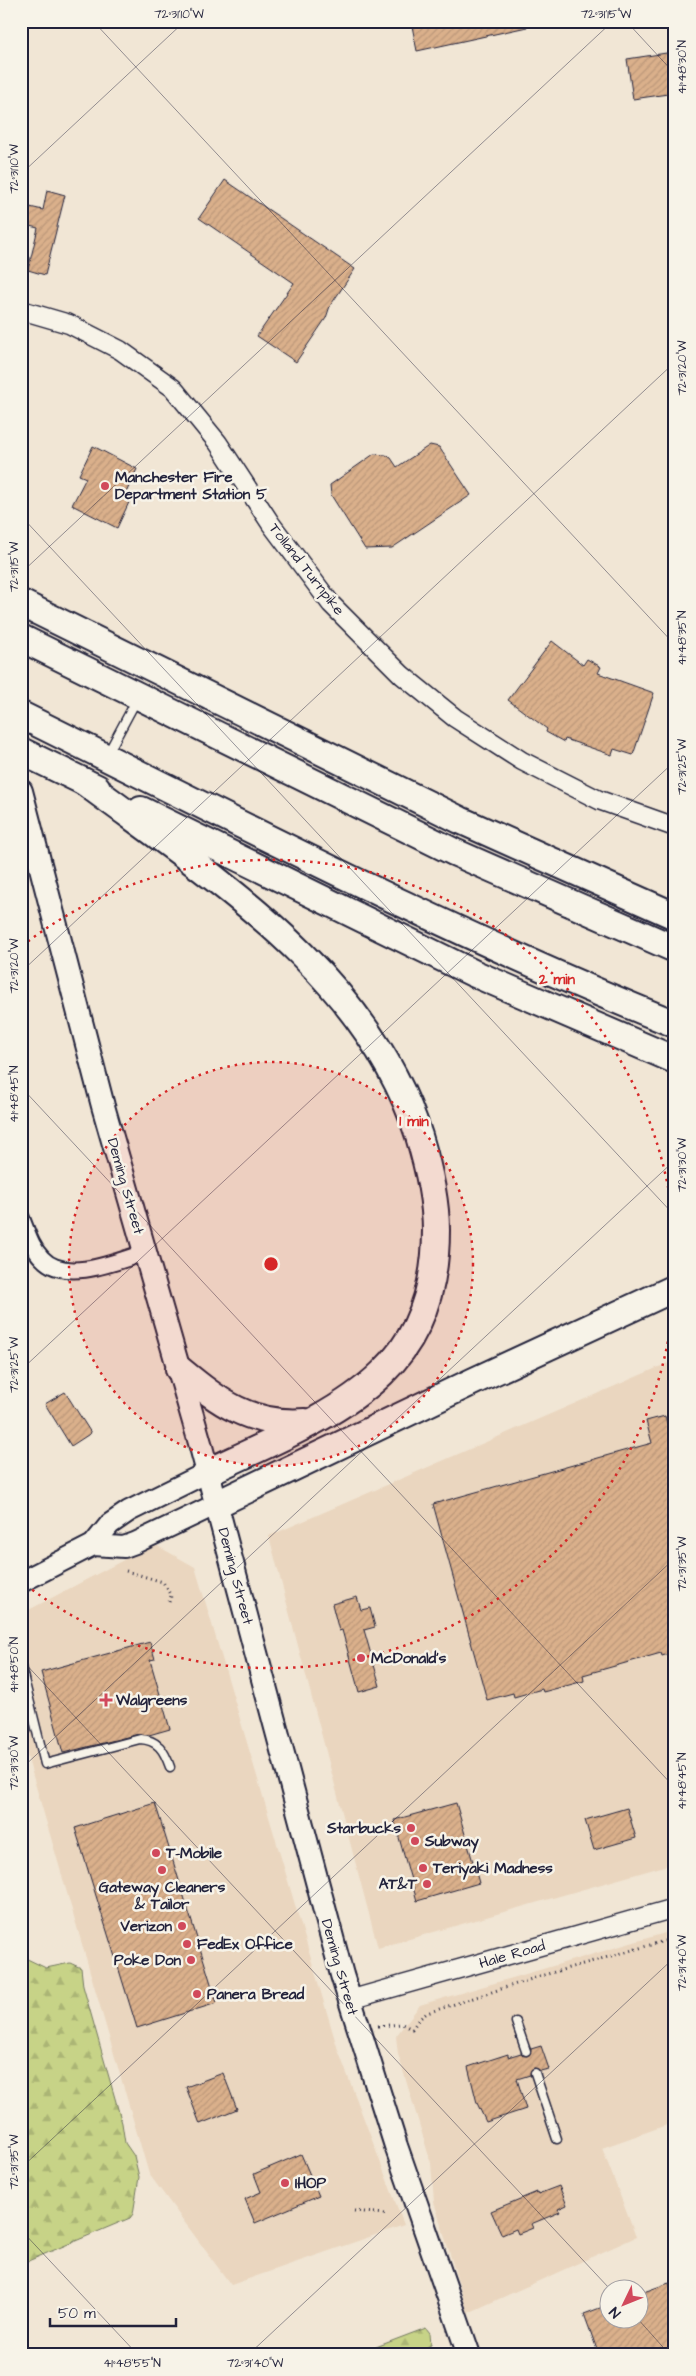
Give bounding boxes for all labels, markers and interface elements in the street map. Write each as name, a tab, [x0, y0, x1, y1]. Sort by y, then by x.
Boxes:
text: 72°31'10"W	[154, 6, 205, 23]
text: 72°31'15"W	[581, 6, 632, 23]
text: 41°48'30"N	[674, 39, 691, 94]
text: 72°31'10"W	[6, 143, 23, 194]
text: 72°31'20"W	[674, 340, 691, 396]
place label: Manchester Fire Department Station 5	[115, 467, 267, 505]
marker: Manchester Fire Department Station 5	[99, 480, 111, 492]
street label: Tolland Turnpike	[264, 519, 349, 620]
text: 72°31'15"W	[6, 541, 23, 592]
text: 41°48'35"N	[674, 610, 691, 666]
text: 72°31'25"W	[674, 738, 691, 795]
text: 72°31'20"W	[6, 938, 23, 994]
text: 2 min	[538, 969, 576, 990]
text: 41°48'45"N	[6, 1065, 23, 1123]
text: 1 min	[399, 1111, 429, 1132]
street label: Deming Street	[101, 1136, 149, 1237]
text: 72°31'30"W	[674, 1137, 691, 1192]
centre of rings	[262, 1255, 280, 1273]
text: 72°31'25"W	[6, 1336, 23, 1393]
street label: Deming Street	[212, 1525, 259, 1627]
text: 72°31'35"W	[674, 1536, 691, 1592]
text: 41°48'50"N	[6, 1636, 23, 1693]
place label: McDonald's	[371, 1648, 447, 1669]
marker: McDonald's	[355, 1652, 367, 1664]
place label: Walgreens	[115, 1690, 188, 1713]
marker: Walgreens	[100, 1694, 112, 1706]
text: 72°31'30"W	[6, 1735, 23, 1790]
text: 41°48'45"N	[674, 1752, 691, 1810]
place label: Starbucks	[326, 1818, 401, 1839]
marker: Starbucks	[405, 1822, 417, 1834]
place label: Subway	[424, 1831, 479, 1853]
marker: Subway	[409, 1835, 421, 1847]
place label: T-Mobile	[165, 1843, 222, 1864]
marker: T-Mobile	[150, 1847, 162, 1859]
place label: Teriyaki Madness	[432, 1858, 553, 1880]
marker: Teriyaki Madness	[417, 1862, 429, 1874]
marker: Gateway Cleaners & Tailor	[156, 1864, 168, 1876]
place label: AT&T	[379, 1874, 418, 1895]
place label: Gateway Cleaners & Tailor	[99, 1877, 226, 1915]
marker: AT&T	[421, 1878, 433, 1890]
place label: Verizon	[120, 1916, 172, 1937]
street label: Deming Street	[315, 1917, 363, 2018]
marker: Verizon	[176, 1920, 188, 1932]
place label: FedEx Office	[197, 1934, 293, 1955]
text: 72°31'40"W	[674, 1934, 691, 1991]
street label: Hale Road	[477, 1935, 548, 1974]
marker: FedEx Office	[181, 1938, 193, 1950]
place label: Poke Don	[114, 1950, 181, 1971]
marker: Poke Don	[185, 1954, 197, 1966]
place label: Panera Bread	[207, 1984, 304, 2005]
marker: Panera Bread	[191, 1988, 203, 2000]
text: 72°31'35"W	[6, 2134, 23, 2190]
place label: IHOP	[295, 2173, 326, 2194]
marker: IHOP	[279, 2177, 291, 2189]
north arrow	[598, 2278, 648, 2328]
scale bar	[50, 2296, 176, 2328]
text: N	[605, 2302, 626, 2322]
text: 50 m	[58, 2303, 96, 2324]
text: 41°48'55"N	[103, 2355, 161, 2372]
text: 72°31'40"W	[227, 2355, 284, 2372]

